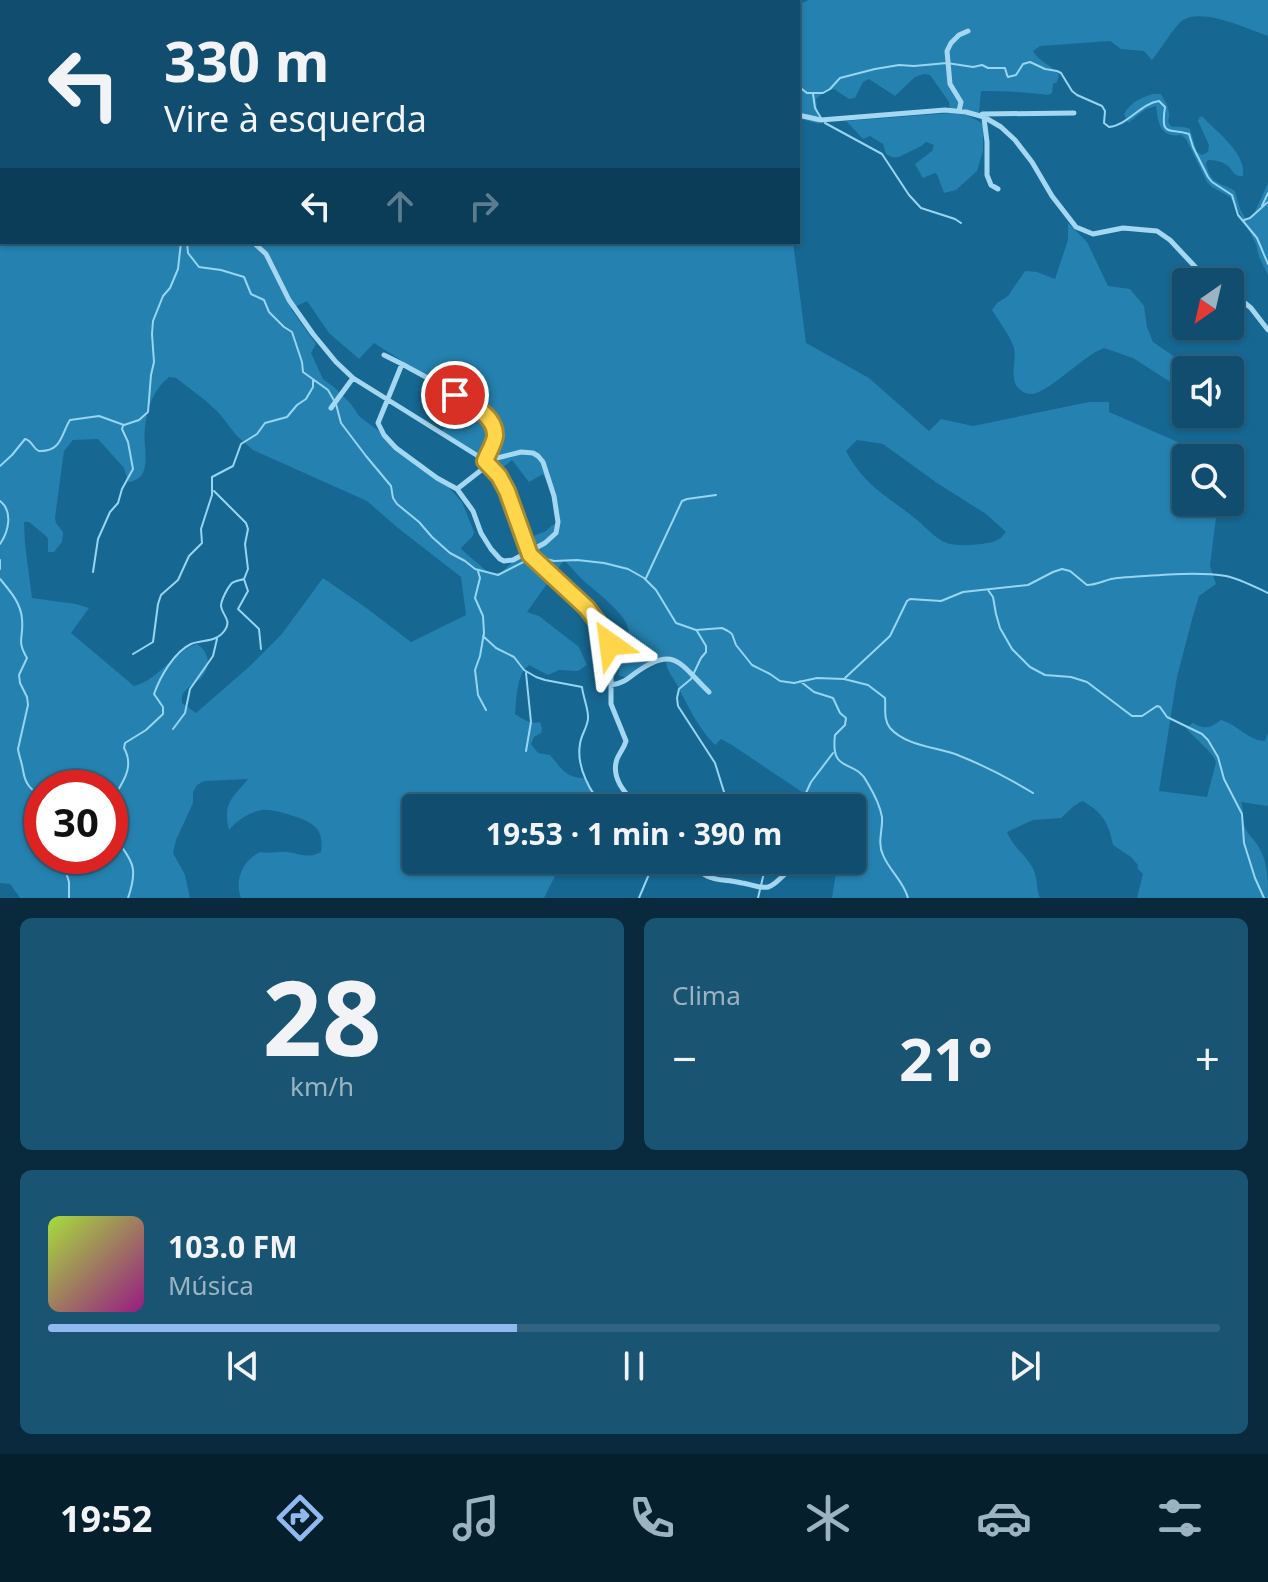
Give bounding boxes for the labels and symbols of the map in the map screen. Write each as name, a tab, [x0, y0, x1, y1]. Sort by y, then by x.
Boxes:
north arrow	[1172, 268, 1244, 340]
pin	[421, 361, 489, 429]
position arrow	[568, 602, 652, 686]
speed limit sign: 30	[24, 770, 128, 874]

